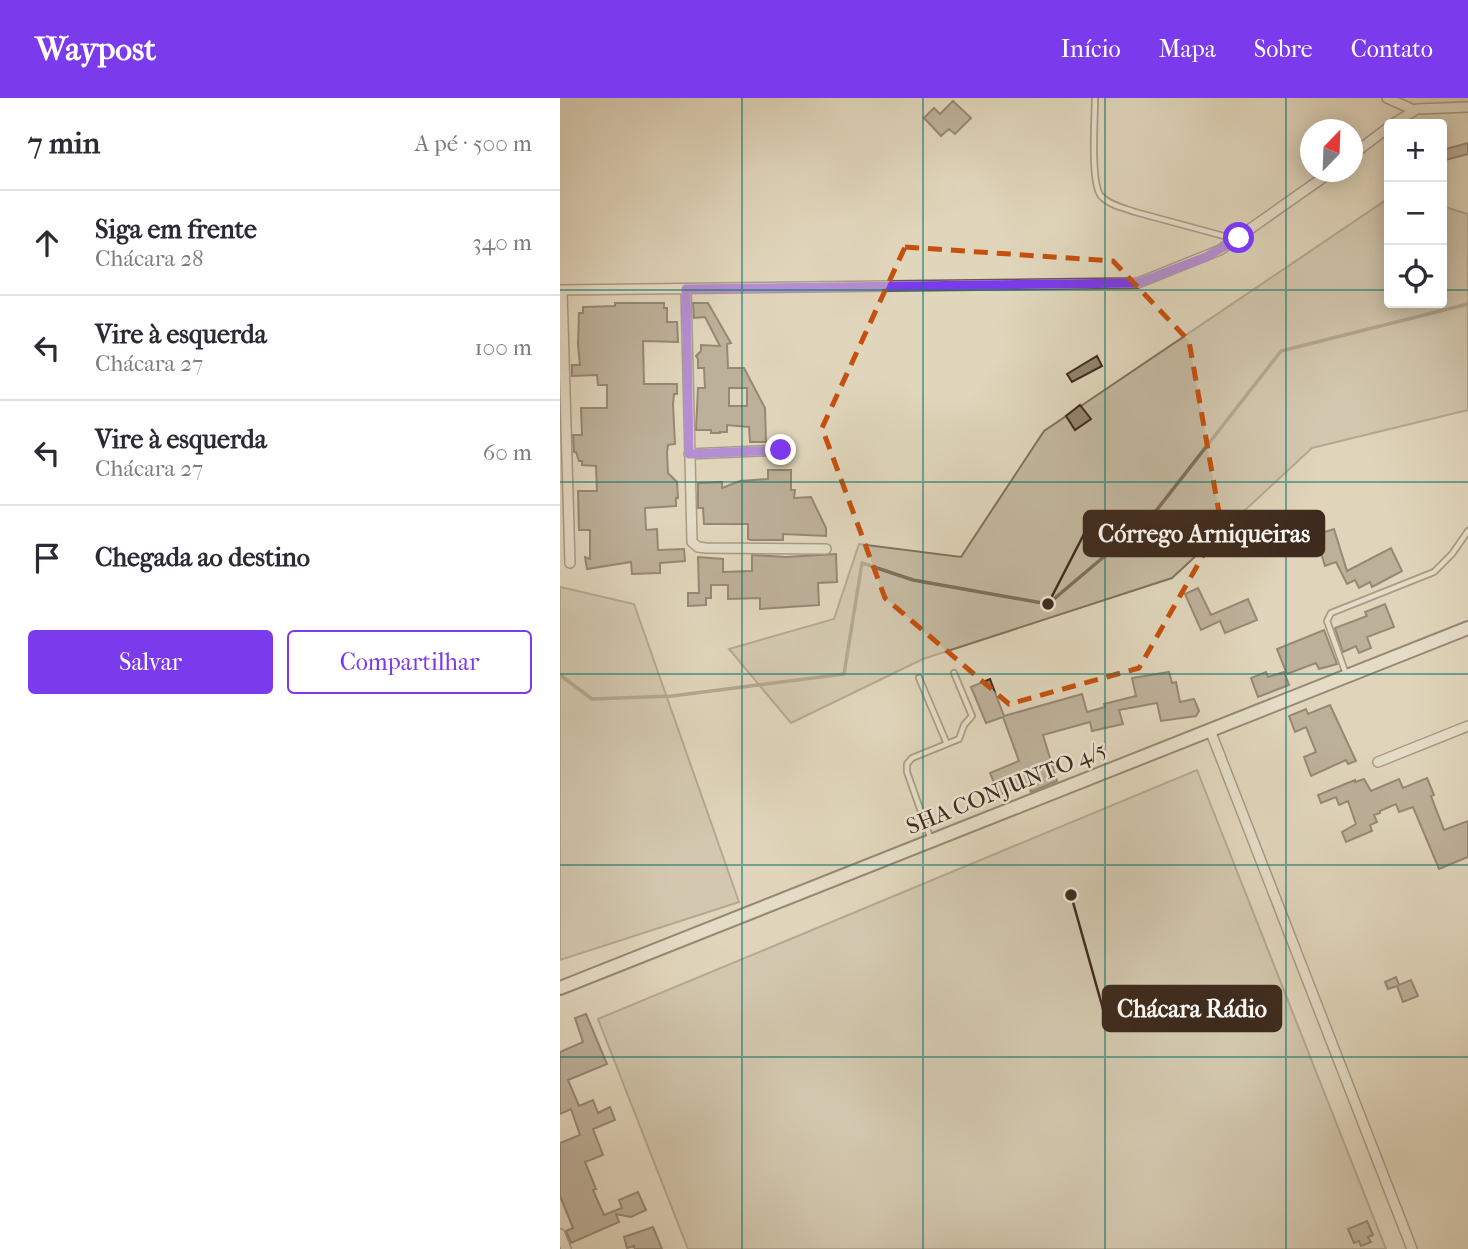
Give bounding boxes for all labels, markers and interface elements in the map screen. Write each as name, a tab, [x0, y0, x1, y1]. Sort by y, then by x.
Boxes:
text: Waypost	[35, 30, 156, 69]
text: Início	[1061, 35, 1121, 63]
text: Mapa	[1159, 35, 1216, 63]
text: Sobre	[1254, 35, 1313, 63]
text: Contato	[1351, 35, 1433, 63]
north arrow	[1300, 119, 1363, 182]
map controls	[1384, 119, 1447, 308]
button: +	[1384, 119, 1447, 182]
text: 7 min	[28, 126, 100, 161]
text: A pé · 500 m	[414, 130, 532, 157]
button: −	[1384, 182, 1447, 245]
text: Siga em frente	[95, 214, 257, 245]
route start	[1223, 222, 1254, 253]
icon: ahead	[28, 224, 66, 262]
text: 340 m	[472, 229, 532, 256]
text: Chácara 28	[95, 245, 204, 272]
button: locate	[1384, 245, 1447, 308]
text: Vire à esquerda	[95, 319, 267, 350]
icon: left	[28, 329, 66, 367]
text: 100 m	[474, 334, 532, 361]
text: Chácara 27	[95, 350, 203, 377]
text: Vire à esquerda	[95, 424, 267, 455]
icon: left	[28, 434, 66, 472]
route end	[765, 434, 796, 465]
text: 60 m	[483, 439, 532, 466]
text: Chácara 27	[95, 455, 203, 482]
callout: Córrego Arniqueiras	[1084, 511, 1324, 556]
text: Córrego Arniqueiras	[1098, 520, 1310, 548]
icon: arrive	[28, 539, 66, 577]
text: Chegada ao destino	[95, 542, 310, 573]
button: Salvar	[28, 630, 273, 694]
button: Compartilhar	[287, 630, 532, 694]
street label: SHA CONJUNTO 4/5	[902, 736, 1110, 840]
callout: Chácara Rádio	[1103, 986, 1281, 1031]
text: Chácara Rádio	[1117, 995, 1267, 1023]

